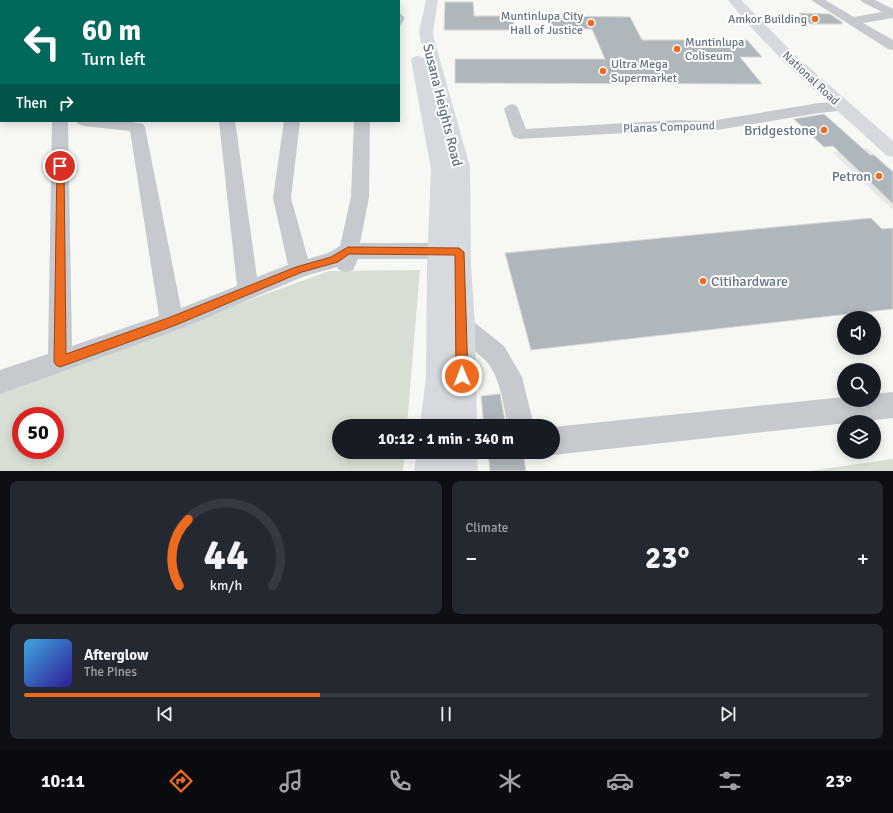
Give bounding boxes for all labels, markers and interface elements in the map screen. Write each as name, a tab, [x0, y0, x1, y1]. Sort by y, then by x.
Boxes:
place label: Muntinlupa City Hall of Justice	[501, 9, 583, 38]
place label: Amkor Building	[728, 12, 807, 27]
text: 60 m	[82, 14, 141, 48]
marker: Amkor Building	[810, 14, 820, 24]
icon: left	[16, 16, 68, 68]
marker: Muntinlupa City Hall of Justice	[586, 18, 596, 28]
place label: Muntinlupa Coliseum	[685, 35, 744, 64]
street label: Susana Heights Road	[419, 42, 466, 168]
marker: Muntinlupa Coliseum	[672, 44, 682, 54]
text: Turn left	[82, 48, 145, 70]
street label: National Road	[779, 48, 842, 109]
place label: Ultra Mega Supermarket	[611, 57, 677, 86]
marker: Ultra Mega Supermarket	[598, 66, 608, 76]
icon: right	[55, 92, 77, 114]
text: Then	[16, 94, 47, 112]
street label: Planas Compound	[623, 118, 715, 137]
place label: Bridgestone	[744, 122, 816, 139]
marker: Bridgestone	[819, 125, 829, 135]
pin	[43, 149, 77, 183]
icon: arrive	[49, 155, 71, 177]
place label: Petron	[832, 168, 871, 185]
marker: Petron	[874, 171, 884, 181]
place label: Citihardware	[711, 273, 788, 290]
marker: Citihardware	[698, 276, 708, 286]
map controls	[837, 311, 881, 459]
button: sound	[837, 311, 881, 355]
position arrow	[441, 355, 483, 397]
button: search	[837, 363, 881, 407]
speed limit sign: 50	[12, 407, 64, 459]
button: layers	[837, 415, 881, 459]
text: 10:12 · 1 min · 340 m	[378, 430, 514, 448]
text: Climate	[466, 520, 508, 536]
text: 44	[203, 529, 248, 580]
text: 23°	[645, 540, 689, 577]
text: −	[466, 545, 477, 572]
text: +	[857, 545, 869, 572]
text: km/h	[210, 576, 242, 593]
text: Afterglow	[84, 646, 148, 664]
text: The Pines	[84, 664, 137, 680]
icon: previous	[154, 703, 176, 725]
icon: pause	[435, 703, 457, 725]
icon: next	[717, 703, 739, 725]
icon: directions	[167, 767, 195, 795]
icon: music	[277, 767, 305, 795]
icon: phone	[386, 767, 414, 795]
icon: climate	[496, 767, 524, 795]
icon: car	[606, 767, 634, 795]
icon: filters	[716, 767, 744, 795]
text: 10:11	[41, 770, 85, 792]
text: 23°	[825, 770, 852, 792]

